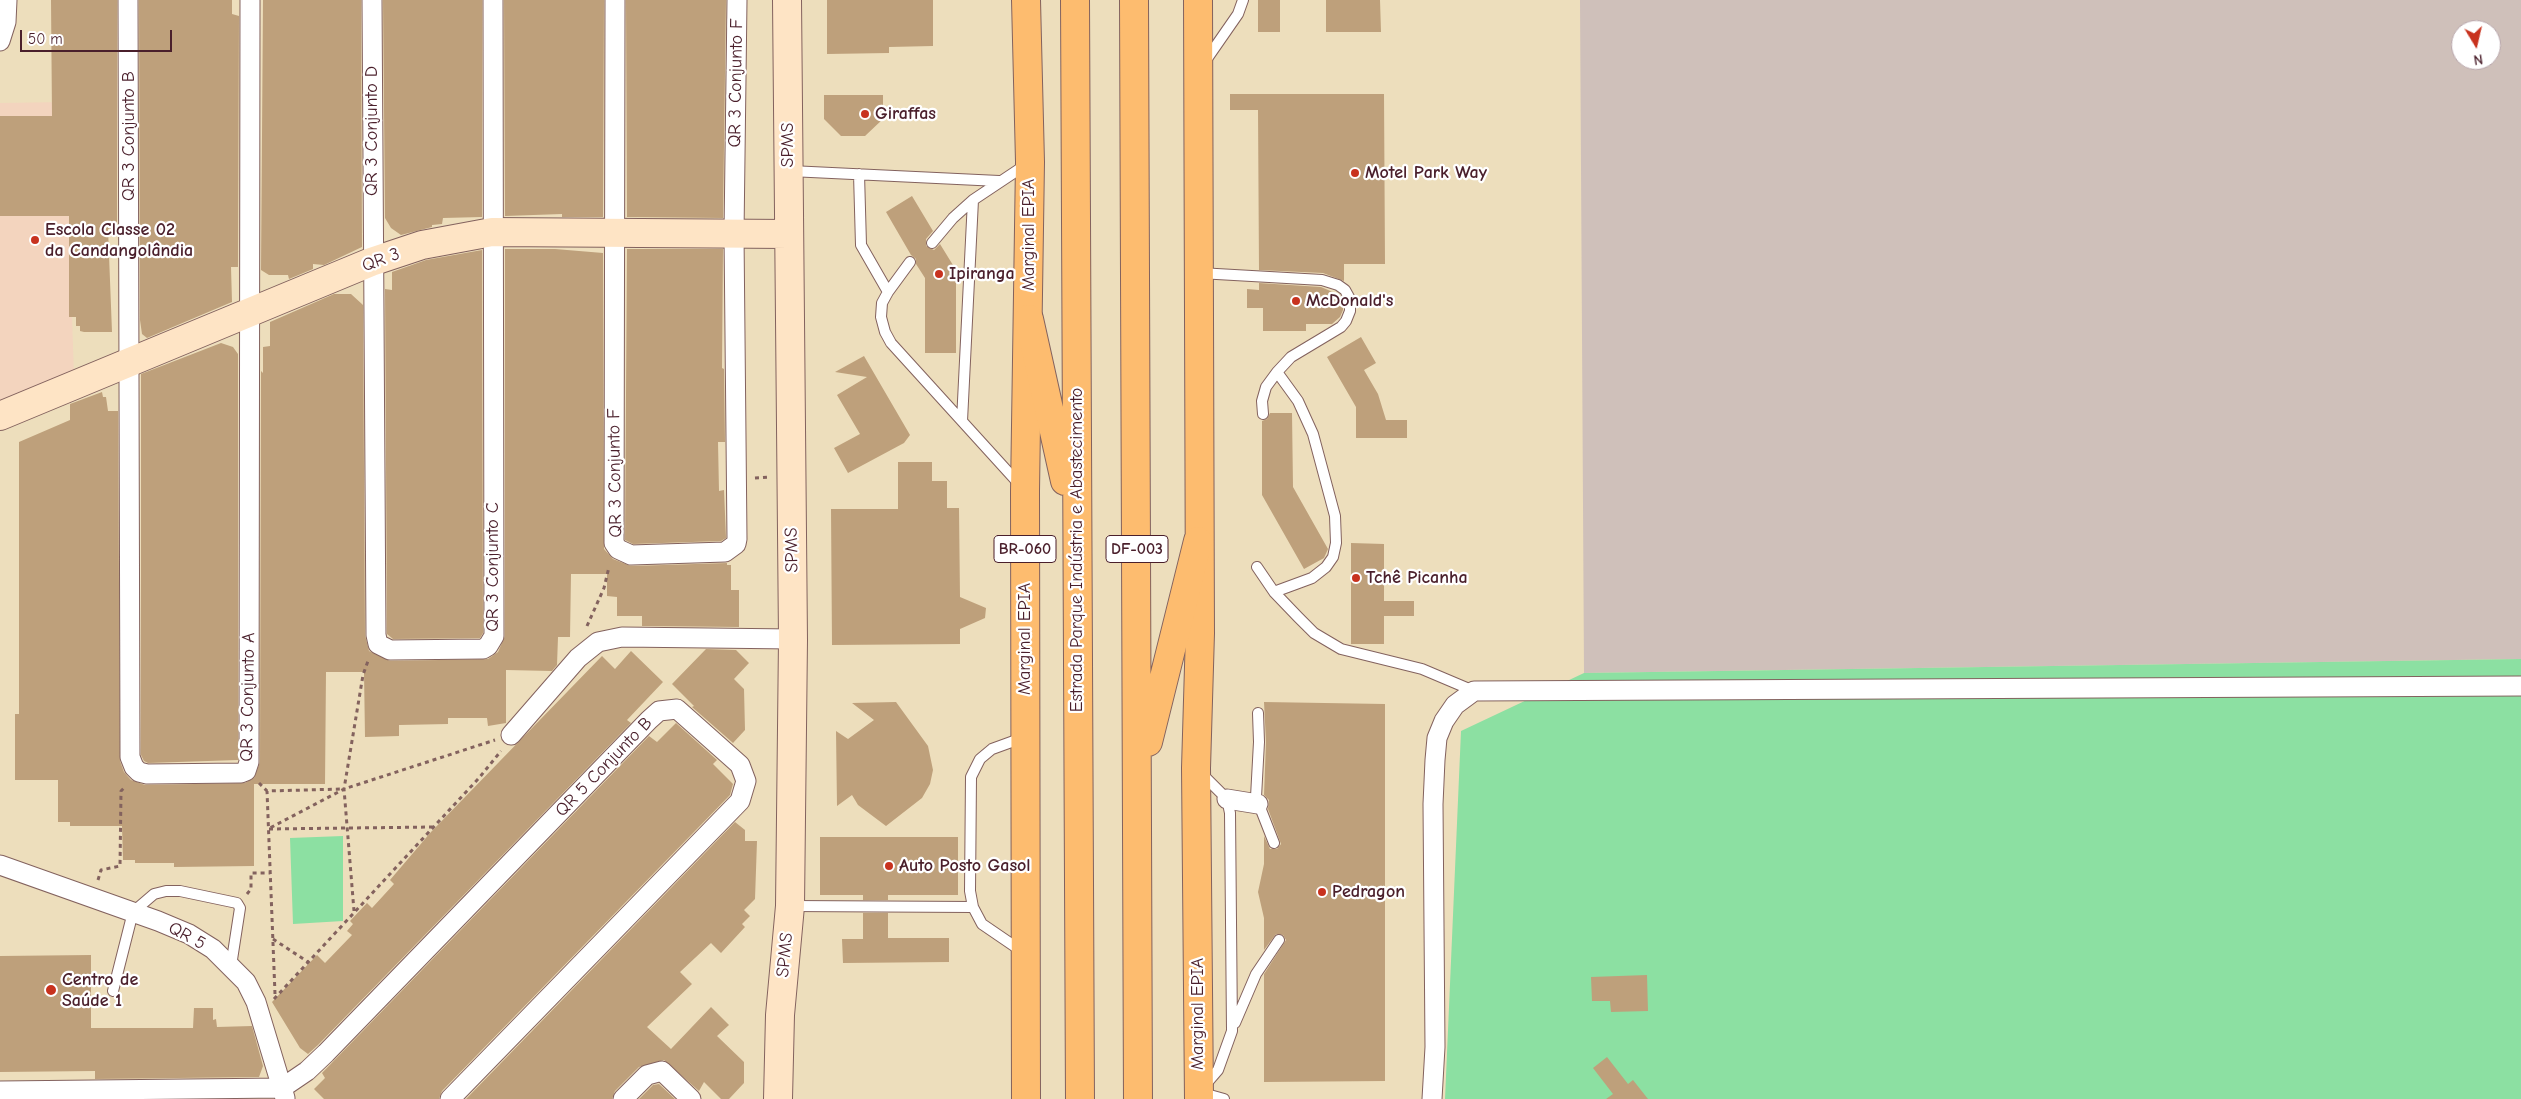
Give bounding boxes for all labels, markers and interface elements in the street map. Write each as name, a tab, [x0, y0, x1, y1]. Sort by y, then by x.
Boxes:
street label: QR 3 Conjunto F	[724, 18, 748, 148]
scale bar	[22, 20, 175, 52]
north arrow	[2451, 20, 2501, 70]
text: 50 m	[28, 30, 63, 48]
text: N	[2472, 50, 2484, 68]
street label: QR 3 Conjunto D	[361, 66, 383, 196]
street label: QR 3 Conjunto B	[118, 71, 140, 201]
place label: Giraffas	[875, 103, 936, 125]
marker: Giraffas	[859, 108, 871, 120]
street label: SPMS	[777, 123, 799, 167]
place label: Motel Park Way	[1365, 162, 1487, 184]
marker: Motel Park Way	[1349, 167, 1361, 179]
street label: Marginal EPIA	[1018, 179, 1040, 291]
place label: Escola Classe 02 da Candangolândia	[45, 219, 193, 262]
marker: Escola Classe 02 da Candangolândia	[29, 234, 41, 246]
street label: QR 3	[359, 243, 403, 277]
place label: Ipiranga	[949, 263, 1015, 285]
marker: Ipiranga	[933, 268, 945, 280]
place label: McDonald's	[1306, 290, 1393, 312]
marker: McDonald's	[1290, 295, 1302, 307]
street label: Estrada Parque Indústria e Abastecimento	[1066, 388, 1088, 712]
street label: QR 3 Conjunto F	[603, 408, 627, 538]
street label: QR 3 Conjunto C	[482, 502, 504, 632]
street label: SPMS	[781, 527, 803, 573]
road number: BR-060	[994, 536, 1056, 562]
road number: DF-003	[1106, 536, 1168, 562]
place label: Tchê Picanha	[1366, 567, 1468, 589]
marker: Tchê Picanha	[1350, 572, 1362, 584]
street label: Marginal EPIA	[1014, 583, 1036, 695]
street label: QR 3 Conjunto A	[236, 632, 260, 762]
street label: QR 5 Conjunto B	[551, 713, 657, 821]
place label: Auto Posto Gasol	[899, 855, 1031, 877]
marker: Auto Posto Gasol	[883, 860, 895, 872]
place label: Pedragon	[1332, 881, 1405, 903]
marker: Pedragon	[1316, 886, 1328, 898]
street label: QR 5	[165, 917, 209, 955]
street label: SPMS	[772, 932, 798, 978]
street label: Marginal EPIA	[1187, 958, 1209, 1070]
place label: Centro de Saúde 1	[62, 969, 138, 1012]
marker: Centro de Saúde 1	[44, 983, 58, 997]

